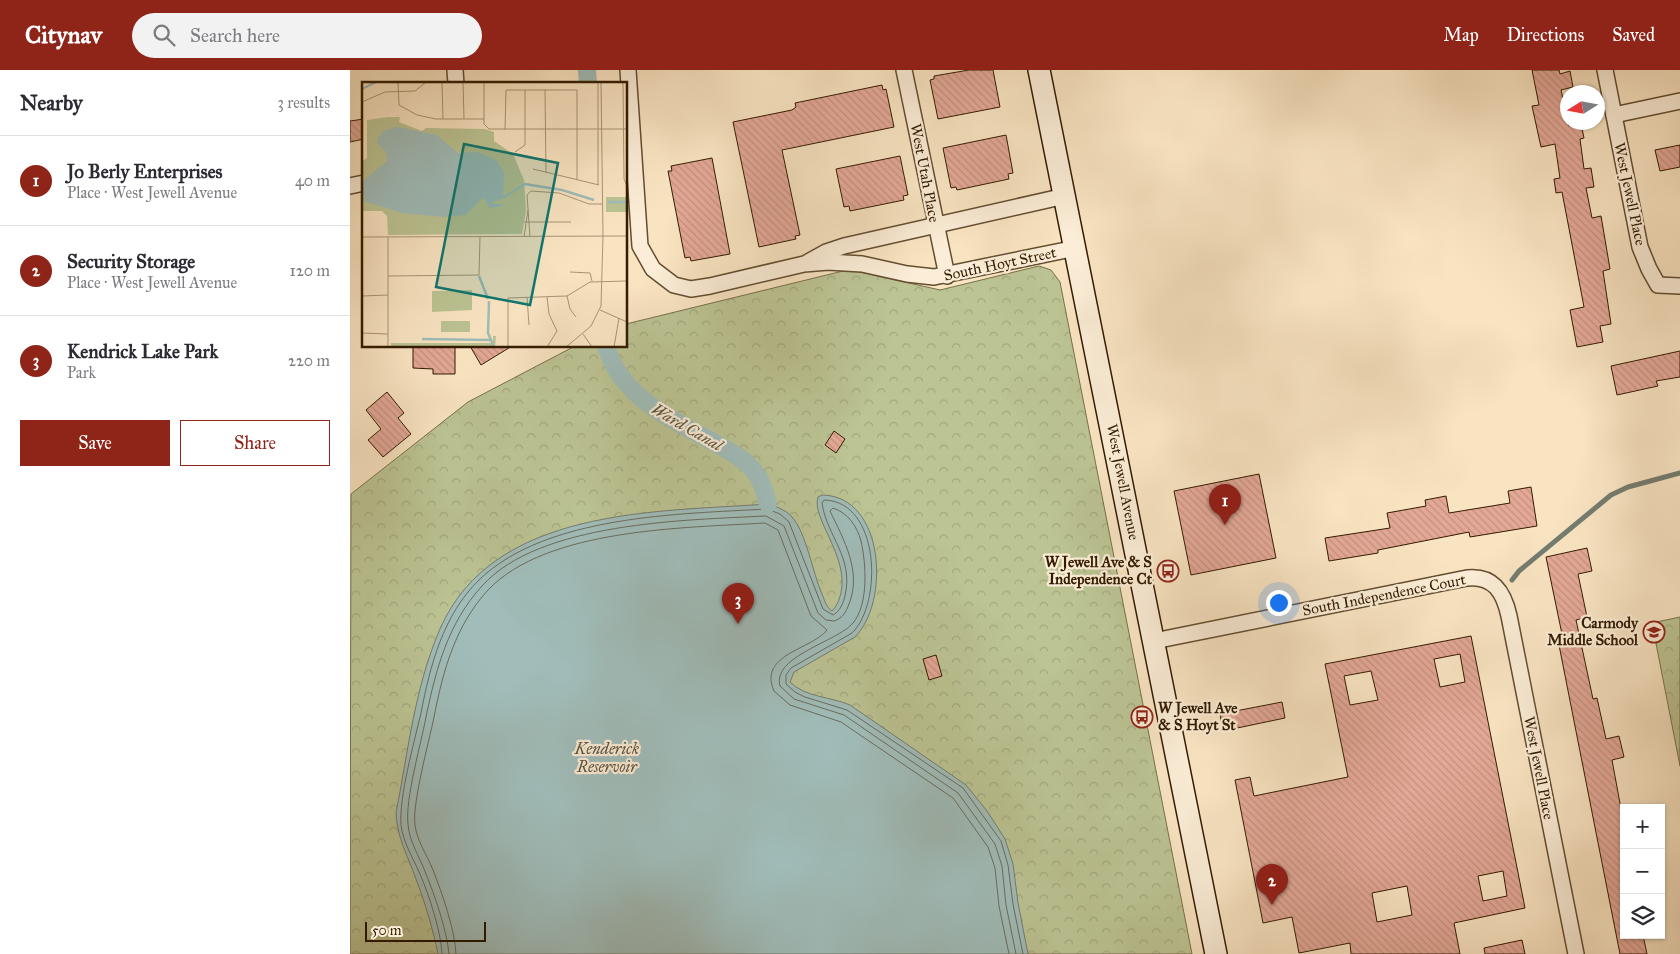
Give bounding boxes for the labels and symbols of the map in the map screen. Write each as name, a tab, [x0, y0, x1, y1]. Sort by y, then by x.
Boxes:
inset map	[362, 82, 628, 348]
north arrow	[1560, 85, 1605, 130]
street label: West Utah Place	[907, 122, 943, 224]
street label: West Jewell Place	[1609, 141, 1650, 247]
street label: South Hoyt Street	[942, 243, 1058, 285]
water label: Ward Canal	[648, 399, 727, 456]
street label: West Jewell Avenue	[1102, 422, 1143, 542]
pin: 1	[1209, 484, 1241, 525]
place label: W Jewell Ave & S Independence Ct	[1045, 553, 1153, 589]
bus stop icon: W Jewell Ave & S Independence Ct	[1156, 559, 1180, 583]
street label: South Independence Court	[1301, 570, 1468, 620]
pin: 3	[722, 583, 754, 624]
your location	[1266, 590, 1292, 616]
place label: Carmody Middle School	[1547, 614, 1639, 649]
school or university icon: Carmody Middle School	[1642, 620, 1666, 644]
place label: W Jewell Ave & S Hoyt St	[1158, 699, 1238, 735]
bus stop icon: W Jewell Ave & S Hoyt St	[1130, 705, 1154, 729]
street label: West Jewell Place	[1519, 715, 1558, 821]
water label: Kenderick Reservoir	[574, 739, 639, 776]
pin: 2	[1256, 864, 1288, 905]
scale bar	[365, 919, 486, 942]

